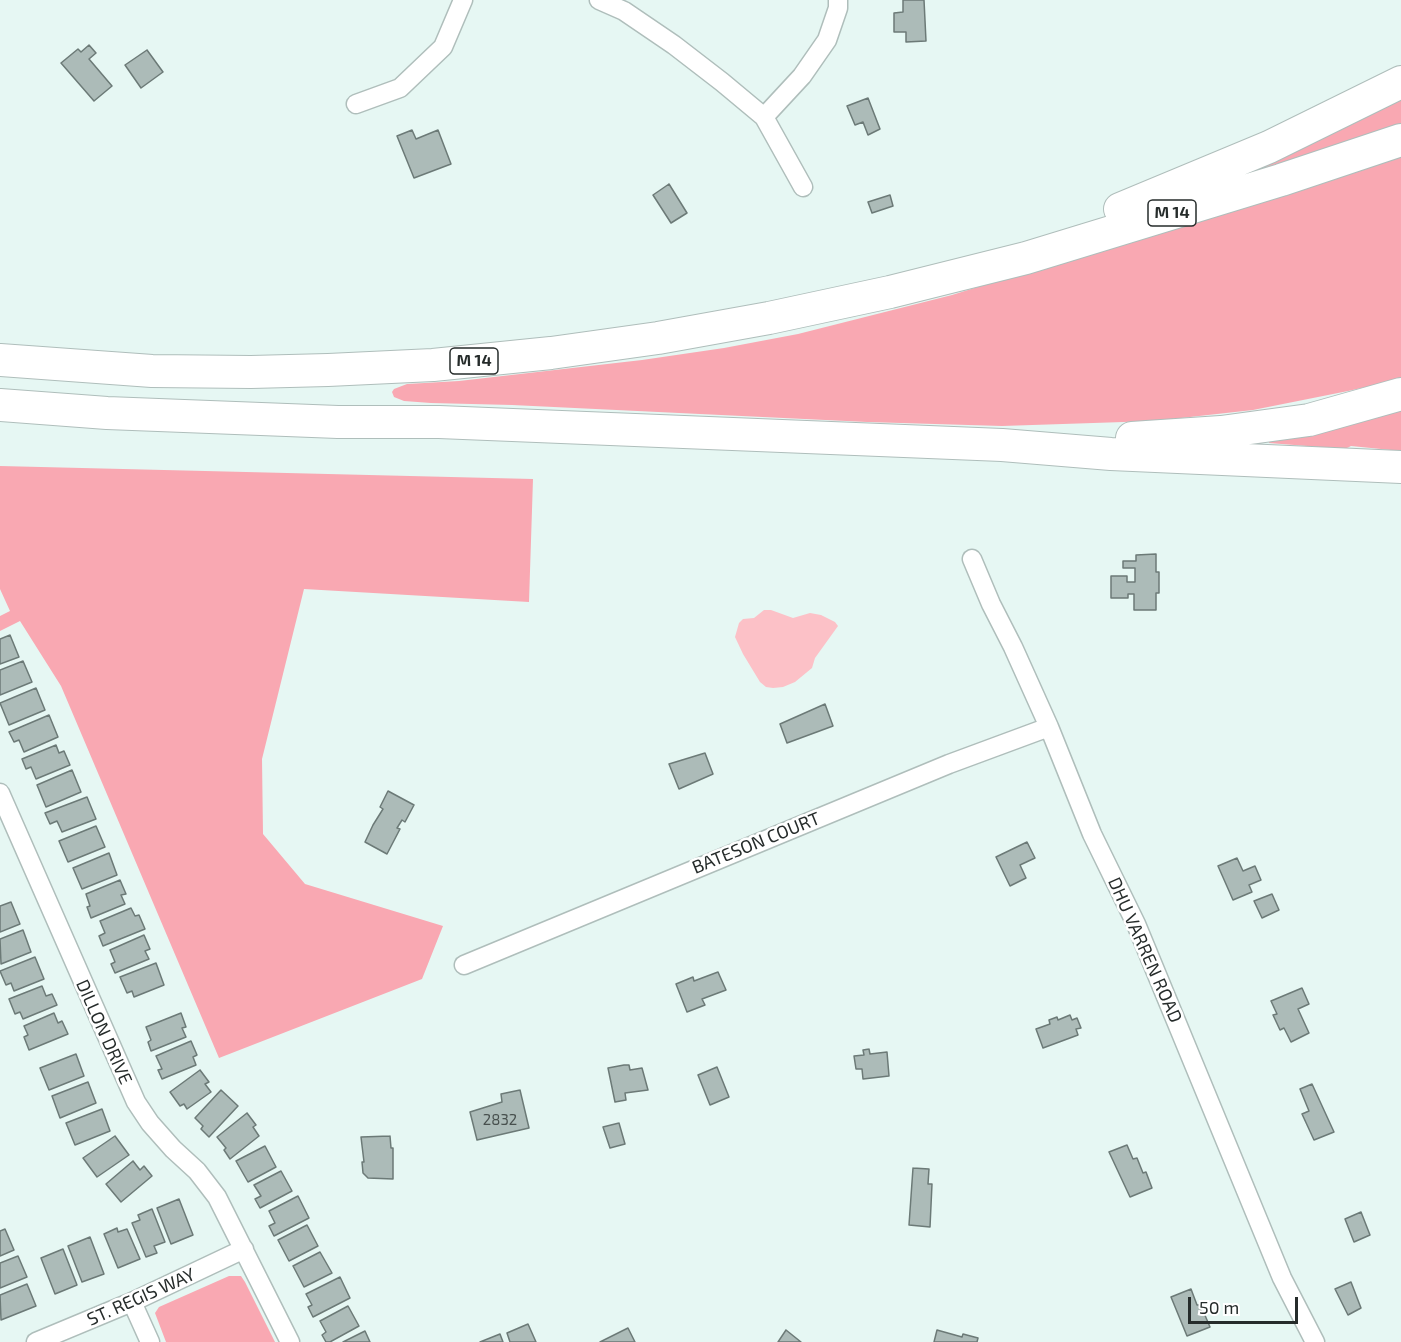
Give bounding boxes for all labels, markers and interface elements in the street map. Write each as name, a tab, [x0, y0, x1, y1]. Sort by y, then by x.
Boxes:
road number: M 14	[1148, 200, 1196, 226]
road number: M 14	[450, 348, 498, 374]
street label: BATESON COURT	[689, 807, 823, 879]
street label: DHU VARREN ROAD	[1103, 874, 1187, 1026]
street label: DILLON DRIVE	[71, 976, 137, 1088]
house number: 2832	[483, 1111, 517, 1129]
street label: ST. REGIS WAY	[84, 1264, 198, 1330]
scale bar	[1191, 1285, 1300, 1323]
text: 50 m	[1199, 1296, 1239, 1318]

